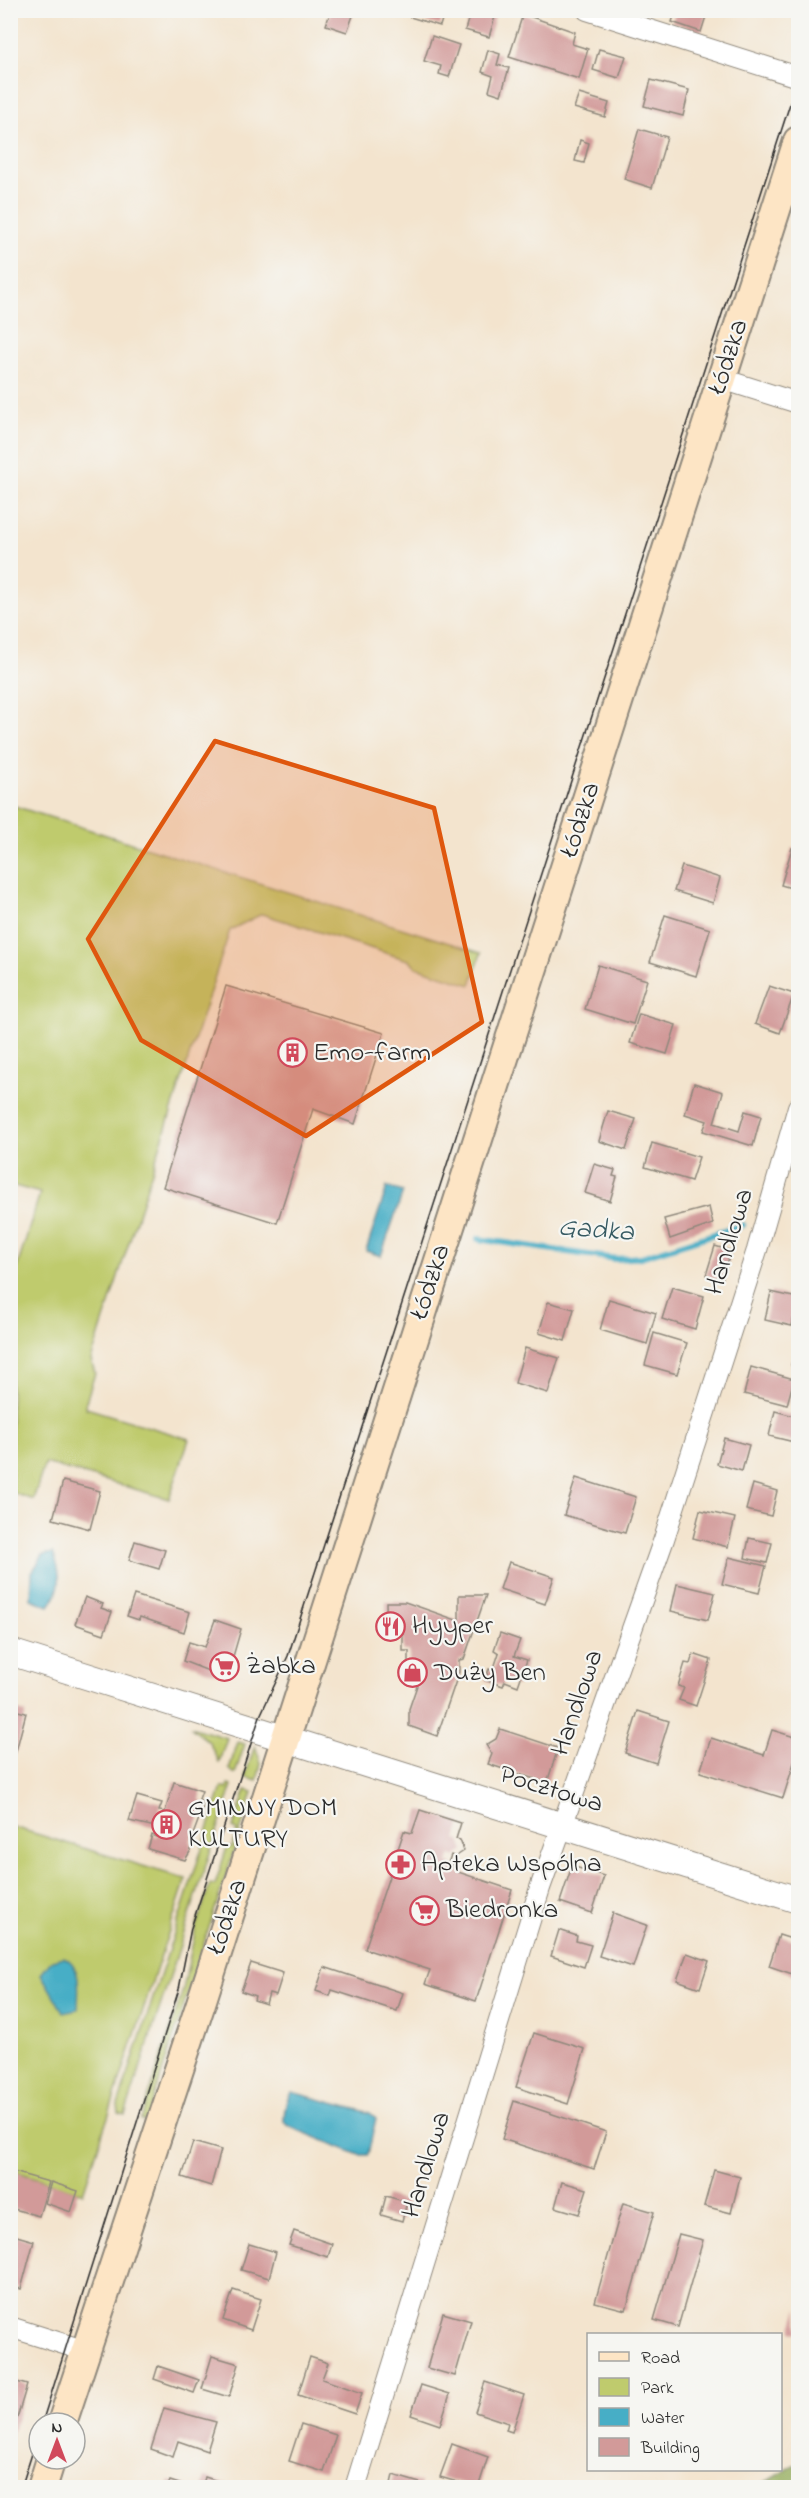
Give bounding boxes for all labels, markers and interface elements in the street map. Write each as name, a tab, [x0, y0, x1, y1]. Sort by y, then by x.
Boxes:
street label: Łódzka	[698, 314, 759, 401]
street label: Łódzka	[550, 777, 611, 864]
place label: Emo-farm	[313, 1034, 431, 1073]
building icon: Emo-farm	[276, 1037, 308, 1069]
street label: Handlowa	[695, 1184, 765, 1300]
water label: Gadka	[557, 1208, 636, 1254]
street label: Łódzka	[400, 1239, 461, 1326]
place label: Hyyper	[412, 1607, 493, 1646]
restaurant icon: Hyyper	[375, 1610, 407, 1642]
street label: Handlowa	[542, 1645, 614, 1761]
place label: Żabka	[246, 1647, 316, 1686]
supermarket icon: Żabka	[209, 1650, 241, 1682]
place label: Duży Ben	[433, 1654, 546, 1693]
shop icon: Duży Ben	[397, 1657, 429, 1689]
street label: Pocztowa	[494, 1756, 608, 1824]
place label: GMINNY DOM KULTURY	[188, 1789, 337, 1859]
building icon: GMINNY DOM KULTURY	[151, 1808, 183, 1840]
place label: Apteka Wspólna	[421, 1845, 602, 1884]
pharmacy icon: Apteka Wspólna	[384, 1848, 416, 1880]
street label: Łódzka	[197, 1874, 258, 1961]
place label: Biedronka	[445, 1891, 558, 1930]
supermarket icon: Biedronka	[409, 1894, 441, 1926]
street label: Handlowa	[392, 2107, 462, 2223]
legend	[587, 2333, 782, 2471]
text: Road	[641, 2346, 680, 2372]
text: Park	[641, 2376, 674, 2402]
text: Water	[641, 2406, 685, 2432]
north arrow	[27, 2411, 87, 2471]
text: N	[52, 2416, 63, 2440]
text: Building	[640, 2436, 700, 2463]

